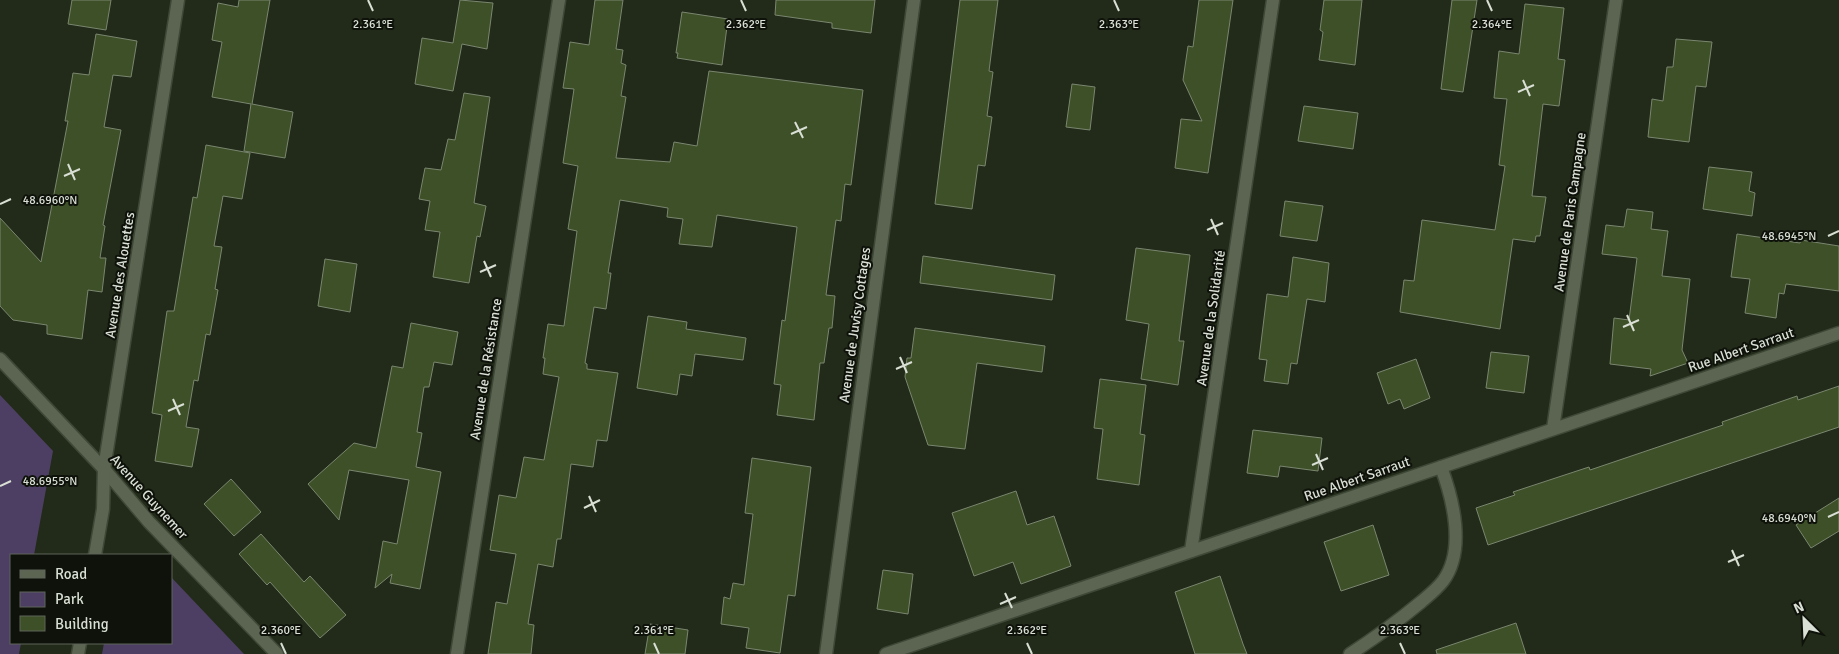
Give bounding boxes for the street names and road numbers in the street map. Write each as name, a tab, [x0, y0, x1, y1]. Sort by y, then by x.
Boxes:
street label: Avenue de Paris Campagne	[1550, 131, 1590, 293]
street label: Avenue des Alouettes	[102, 211, 138, 339]
street label: Avenue de Juvisy Cottages	[836, 246, 874, 404]
street label: Avenue de la Solidarité	[1193, 249, 1229, 387]
street label: Avenue de la Résistance	[466, 297, 506, 441]
street label: Rue Albert Sarraut	[1686, 324, 1796, 376]
street label: Avenue Guynemer	[107, 451, 192, 543]
street label: Rue Albert Sarraut	[1302, 453, 1412, 505]

